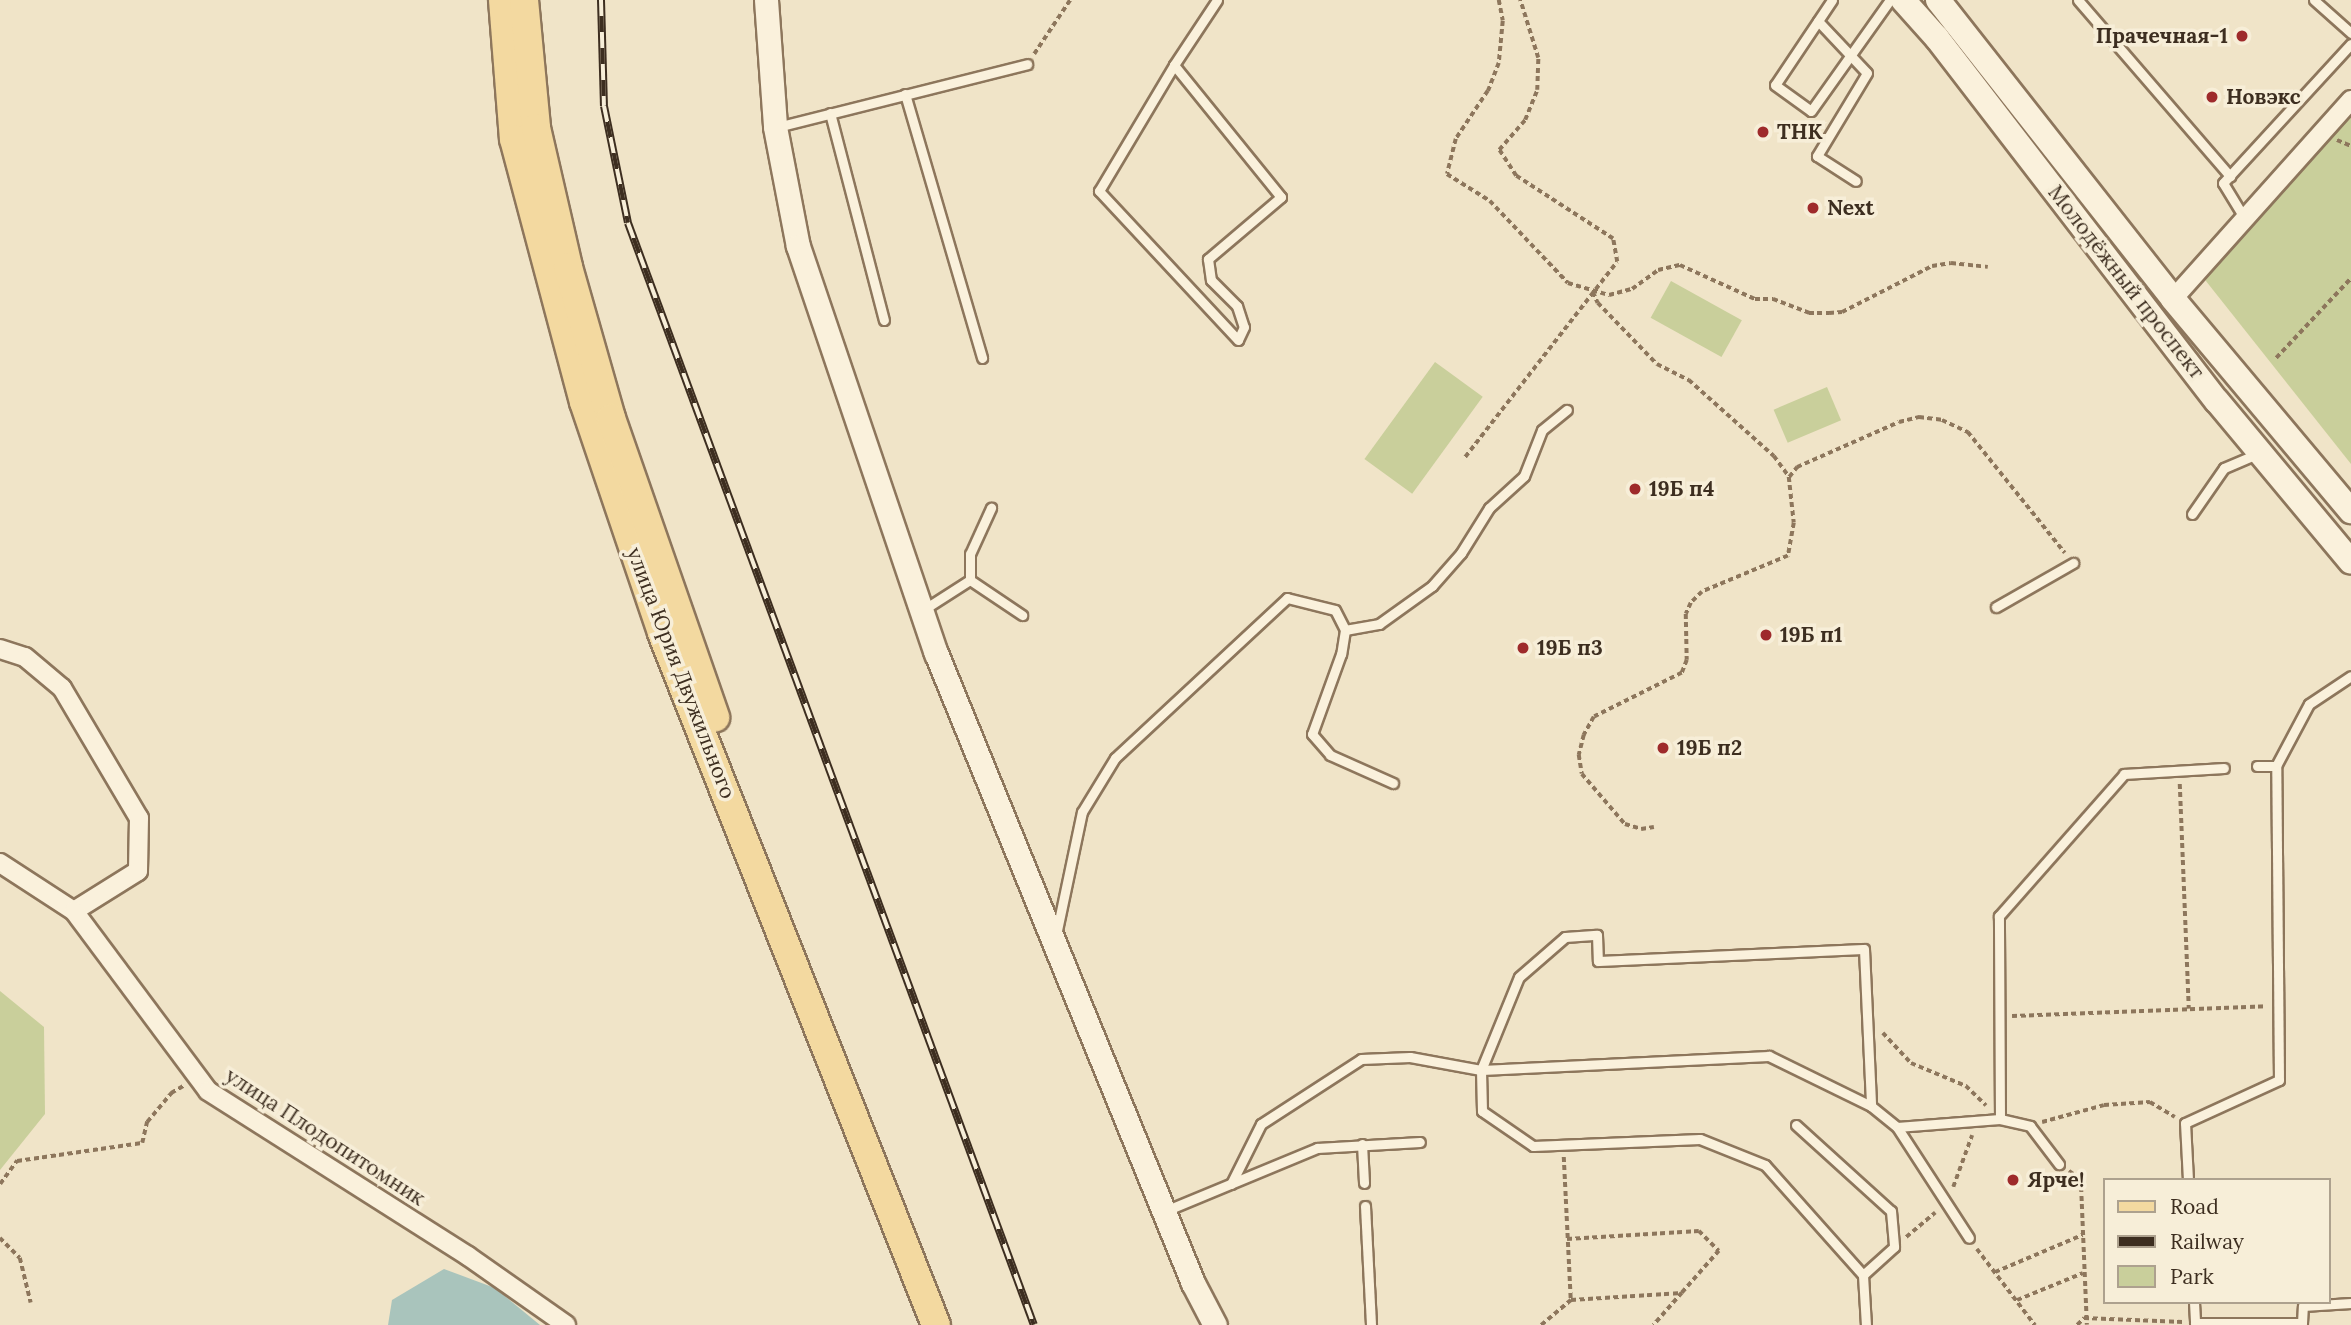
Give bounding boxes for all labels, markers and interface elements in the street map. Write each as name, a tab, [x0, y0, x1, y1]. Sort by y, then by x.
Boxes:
place label: Прачечная-1	[2096, 23, 2228, 49]
marker: Прачечная-1	[2234, 28, 2250, 44]
place label: Новэкс	[2226, 84, 2301, 110]
marker: Новэкс	[2204, 89, 2220, 105]
place label: ТНК	[1777, 119, 1823, 145]
marker: ТНК	[1755, 124, 1771, 140]
street label: Молодёжный проспект	[2043, 180, 2209, 384]
place label: Next	[1827, 195, 1874, 221]
marker: Next	[1805, 200, 1821, 216]
place label: 19Б п4	[1649, 476, 1714, 502]
marker: 19Б п4	[1627, 481, 1643, 497]
street label: улица Юрия Двужильного	[621, 544, 741, 802]
place label: 19Б п1	[1780, 622, 1842, 648]
marker: 19Б п1	[1758, 627, 1774, 643]
place label: 19Б п3	[1537, 635, 1603, 661]
marker: 19Б п3	[1515, 640, 1531, 656]
place label: 19Б п2	[1677, 735, 1742, 761]
marker: 19Б п2	[1655, 740, 1671, 756]
street label: улица Плодопитомник	[220, 1063, 430, 1211]
place label: Ярче!	[2027, 1167, 2084, 1193]
marker: Ярче!	[2005, 1172, 2021, 1188]
legend	[2102, 1178, 2330, 1304]
text: Road	[2170, 1193, 2219, 1220]
text: Railway	[2170, 1228, 2244, 1255]
text: Park	[2170, 1263, 2214, 1290]

